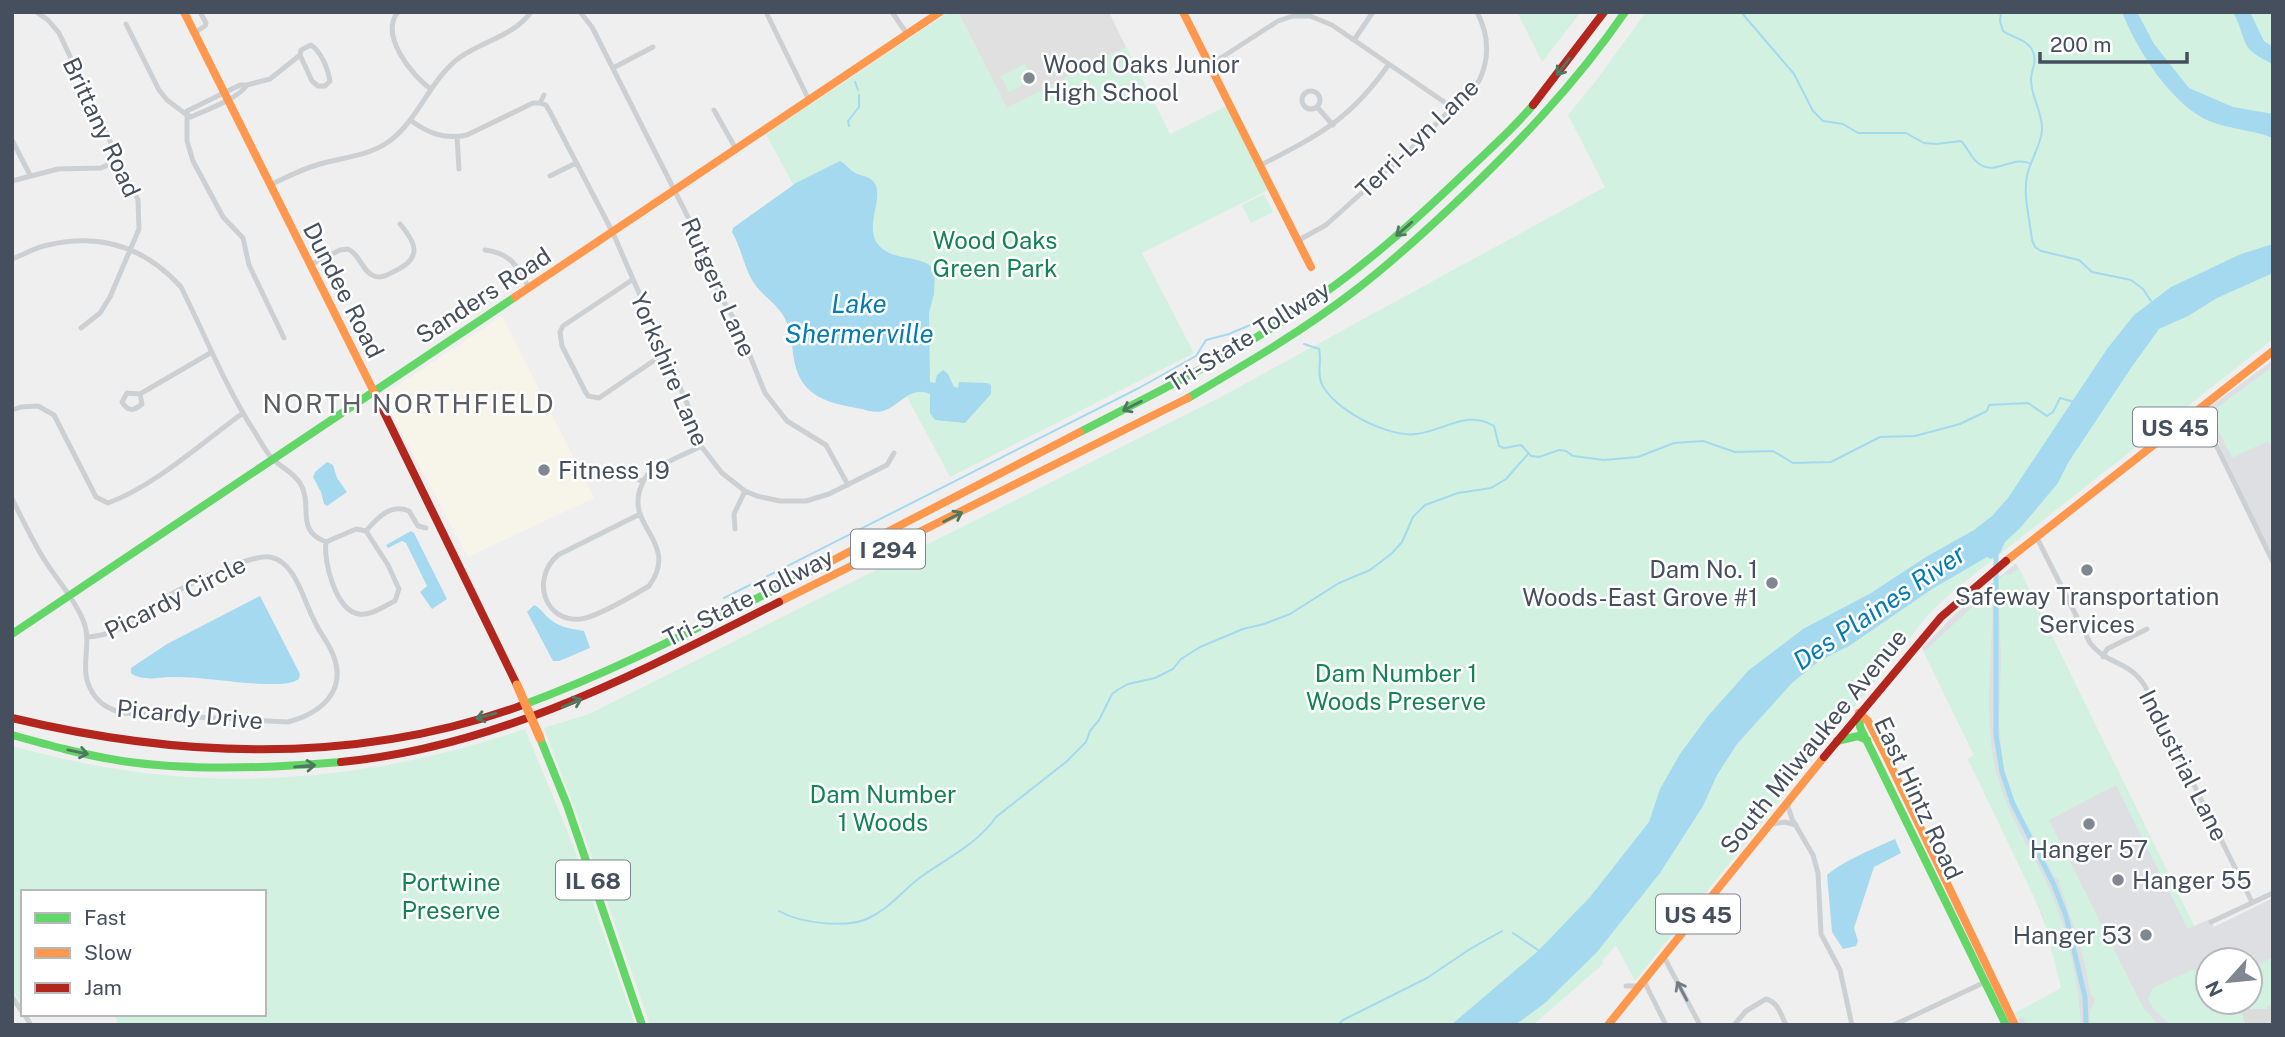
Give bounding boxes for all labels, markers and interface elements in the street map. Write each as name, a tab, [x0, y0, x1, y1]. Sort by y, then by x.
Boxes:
scale bar	[2040, 21, 2187, 65]
text: 200 m	[2050, 32, 2111, 57]
place label: Wood Oaks Junior High School	[1043, 50, 1240, 106]
street label: Brittany Road	[57, 53, 147, 201]
one-way arrow	[1555, 57, 1570, 76]
marker: Wood Oaks Junior High School	[1021, 70, 1037, 86]
street label: Terri-Lyn Lane	[1350, 72, 1484, 204]
street label: Rutgers Lane	[676, 213, 762, 361]
street label: Dundee Road	[298, 217, 390, 363]
one-way arrow	[1395, 221, 1413, 237]
park label: Wood Oaks Green Park	[932, 226, 1058, 282]
street label: Sanders Road	[410, 241, 556, 349]
street label: Tri-State Tollway	[1161, 274, 1335, 397]
street label: Yorkshire Lane	[625, 288, 715, 450]
water label: Lake Shermerville	[784, 288, 934, 349]
district label: NORTH NORTHFIELD	[262, 388, 556, 419]
one-way arrow	[1123, 400, 1143, 414]
road number: US 45	[2133, 408, 2217, 446]
place label: Fitness 19	[558, 456, 670, 484]
marker: Fitness 19	[536, 462, 552, 478]
one-way arrow	[942, 509, 963, 523]
road number: I 294	[851, 530, 925, 568]
water label: Des Plaines River	[1787, 538, 1971, 676]
street label: Tri-State Tollway	[658, 542, 838, 652]
street label: Picardy Circle	[100, 549, 250, 645]
place label: Dam No. 1 Woods-East Grove #1	[1522, 555, 1758, 611]
marker: Safeway Transportation Services	[2079, 562, 2095, 578]
marker: Dam No. 1 Woods-East Grove #1	[1764, 575, 1780, 591]
place label: Safeway Transportation Services	[1955, 582, 2219, 638]
street label: South Milwaukee Avenue	[1714, 623, 1912, 859]
park label: Dam Number 1 Woods Preserve	[1306, 659, 1486, 715]
street label: Industrial Lane	[2134, 685, 2234, 845]
street label: Picardy Drive	[116, 694, 264, 734]
one-way arrow	[561, 696, 583, 709]
one-way arrow	[475, 711, 497, 724]
street label: East Hintz Road	[1869, 712, 1969, 884]
one-way arrow	[66, 746, 89, 760]
one-way arrow	[293, 759, 315, 772]
park label: Dam Number 1 Woods	[810, 780, 956, 836]
marker: Hanger 57	[2081, 816, 2097, 832]
place label: Hanger 57	[2030, 835, 2148, 863]
road number: IL 68	[556, 860, 630, 900]
place label: Hanger 55	[2132, 866, 2252, 894]
park label: Portwine Preserve	[401, 868, 501, 924]
marker: Hanger 55	[2110, 872, 2126, 888]
legend	[21, 890, 266, 1016]
road number: US 45	[1656, 894, 1740, 934]
text: Fast	[84, 905, 126, 930]
place label: Hanger 53	[2013, 921, 2132, 949]
marker: Hanger 53	[2138, 927, 2154, 943]
text: Slow	[84, 940, 132, 965]
north arrow	[2194, 946, 2264, 1016]
text: Jam	[84, 975, 122, 1000]
text: N	[2201, 977, 2227, 1000]
one-way arrow	[1675, 981, 1688, 1002]

